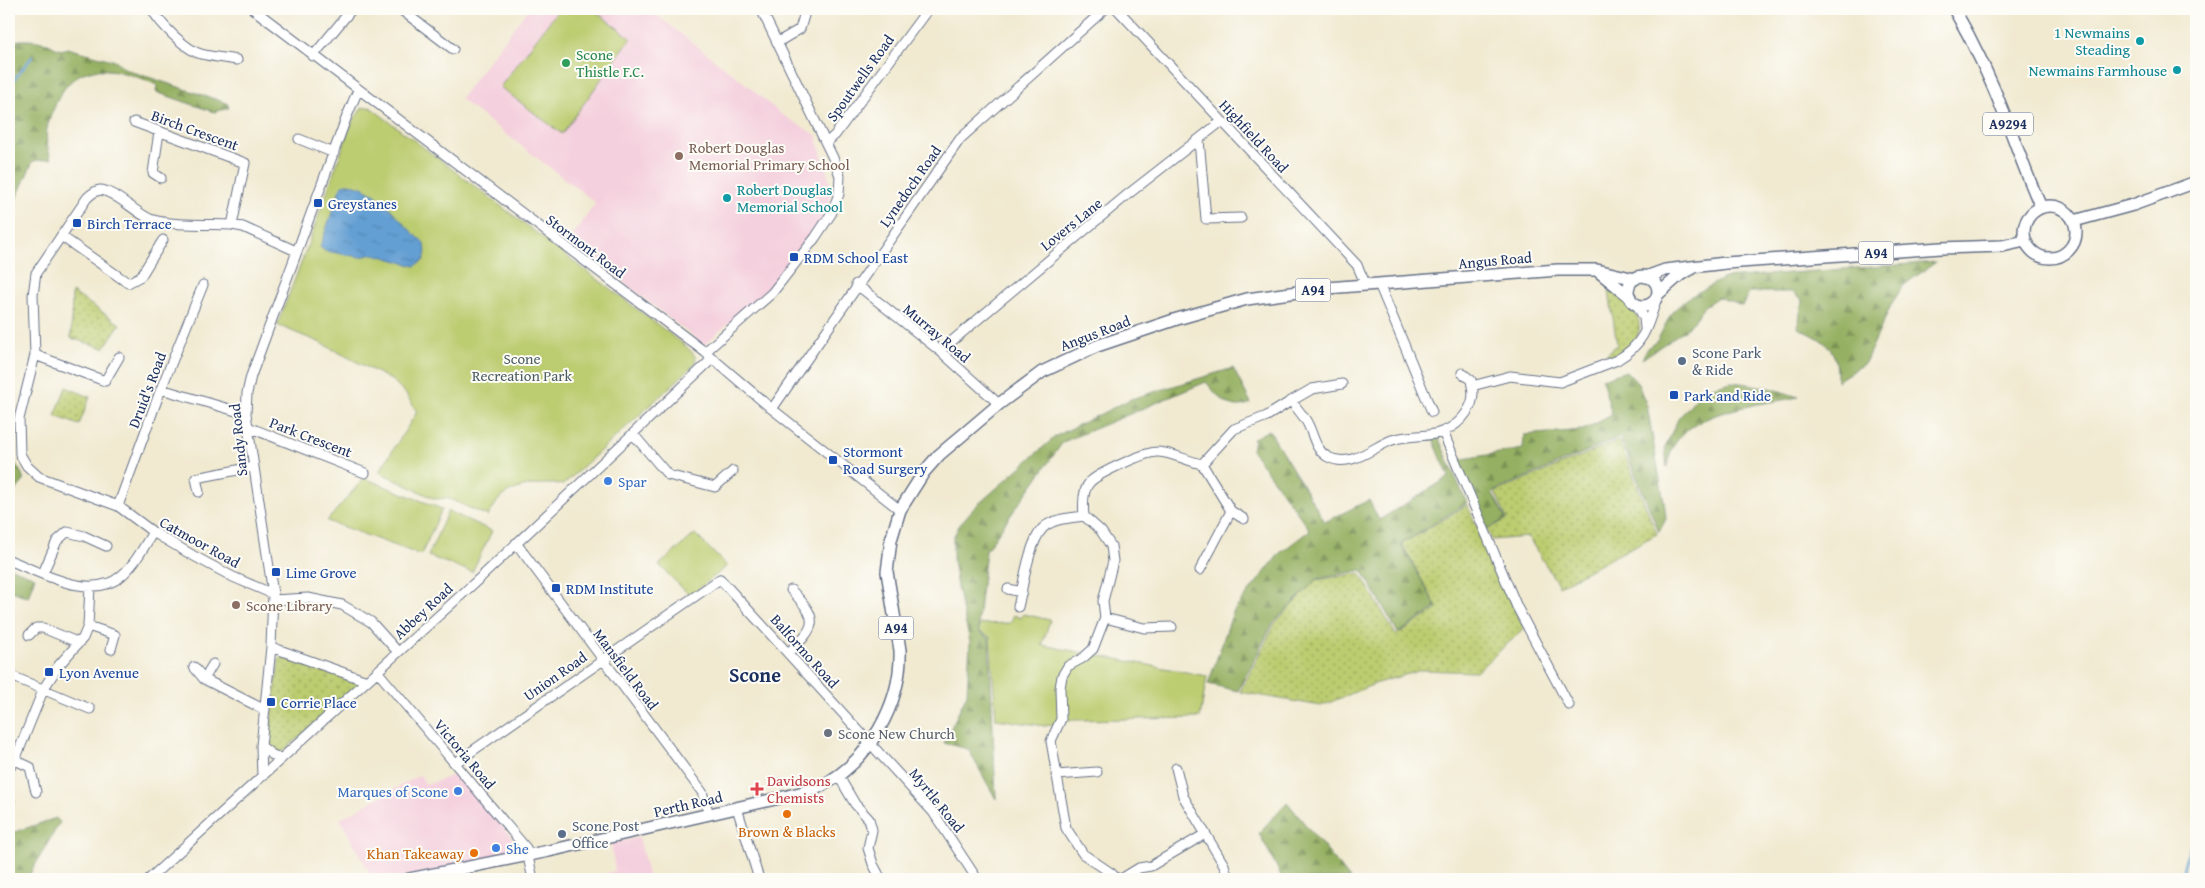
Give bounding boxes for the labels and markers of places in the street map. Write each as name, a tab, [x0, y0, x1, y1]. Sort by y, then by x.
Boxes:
place label: 1 Newmains Steading	[2054, 22, 2131, 60]
marker: 1 Newmains Steading	[2134, 35, 2146, 47]
place label: Scone Thistle F.C.	[576, 44, 644, 82]
marker: Scone Thistle F.C.	[560, 57, 572, 69]
place label: Newmains Farmhouse	[2029, 60, 2167, 81]
marker: Newmains Farmhouse	[2171, 64, 2183, 76]
place label: Robert Douglas Memorial Primary School	[689, 137, 850, 175]
marker: Robert Douglas Memorial Primary School	[673, 150, 685, 162]
place label: Robert Douglas Memorial School	[737, 179, 843, 217]
marker: Robert Douglas Memorial School	[721, 192, 733, 204]
place label: Greystanes	[328, 193, 397, 214]
marker: Greystanes	[312, 197, 324, 209]
place label: Birch Terrace	[87, 213, 172, 234]
marker: Birch Terrace	[71, 217, 83, 229]
place label: RDM School East	[804, 247, 909, 268]
marker: RDM School East	[788, 251, 800, 263]
place label: Scone Park & Ride	[1692, 342, 1762, 380]
marker: Scone Park & Ride	[1676, 355, 1688, 367]
place label: Park and Ride	[1684, 385, 1771, 406]
marker: Park and Ride	[1668, 389, 1680, 401]
place label: Stormont Road Surgery	[843, 441, 928, 479]
marker: Stormont Road Surgery	[827, 454, 839, 466]
place label: Spar	[618, 471, 647, 492]
marker: Spar	[602, 475, 614, 487]
place label: Lime Grove	[286, 562, 356, 583]
marker: Lime Grove	[270, 566, 282, 578]
place label: RDM Institute	[566, 578, 654, 599]
marker: RDM Institute	[550, 582, 562, 594]
place label: Scone Library	[246, 595, 333, 616]
marker: Scone Library	[230, 599, 242, 611]
place label: Lyon Avenue	[59, 662, 139, 683]
marker: Lyon Avenue	[43, 666, 55, 678]
place label: Corrie Place	[281, 692, 357, 713]
marker: Corrie Place	[265, 696, 277, 708]
place label: Scone New Church	[838, 723, 955, 744]
marker: Scone New Church	[822, 727, 834, 739]
place label: Davidsons Chemists	[767, 770, 831, 808]
place label: Marques of Scone	[337, 781, 448, 802]
marker: Davidsons Chemists	[751, 783, 763, 795]
marker: Marques of Scone	[452, 785, 464, 797]
marker: Brown & Blacks	[781, 808, 793, 820]
place label: Scone Post Office	[572, 815, 640, 853]
place label: Brown & Blacks	[738, 821, 836, 842]
marker: Scone Post Office	[556, 828, 568, 840]
place label: She	[506, 838, 529, 859]
marker: She	[490, 842, 502, 854]
place label: Khan Takeaway	[367, 843, 465, 864]
marker: Khan Takeaway	[468, 847, 480, 859]

